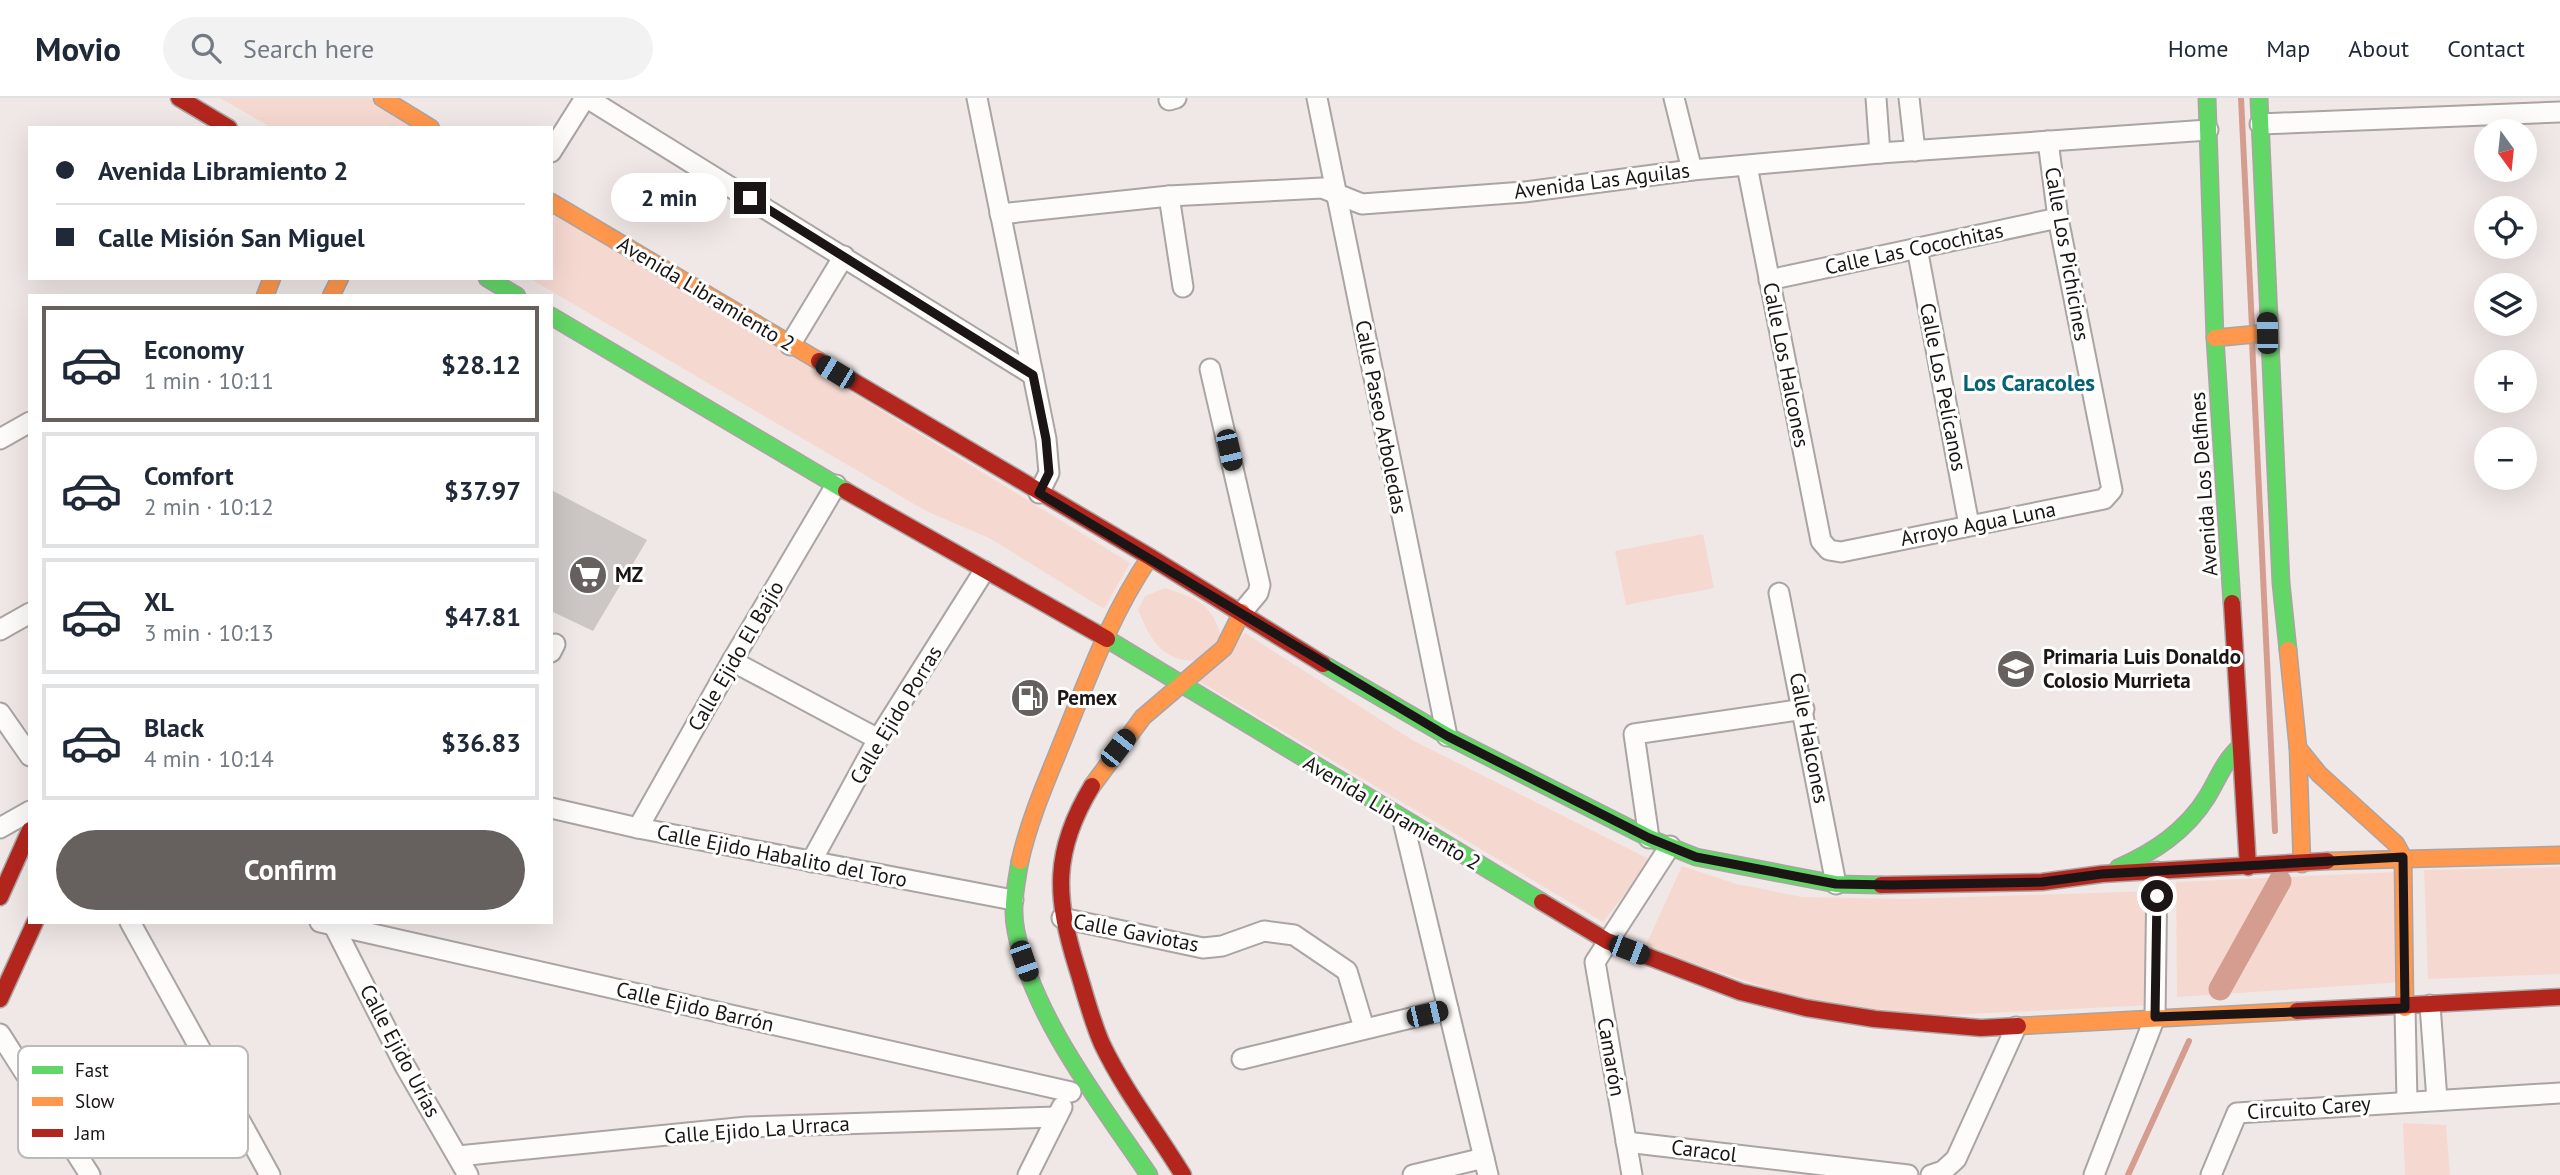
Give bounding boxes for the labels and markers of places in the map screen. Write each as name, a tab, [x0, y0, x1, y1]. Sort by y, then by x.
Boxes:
supermarket icon: MZ	[567, 554, 609, 596]
place label: MZ	[615, 561, 643, 588]
place label: Primaria Luis Donaldo Colosio Murrieta	[2043, 643, 2241, 694]
school or university icon: Primaria Luis Donaldo Colosio Murrieta	[1995, 648, 2037, 690]
fuel station icon: Pemex	[1009, 677, 1051, 719]
place label: Pemex	[1057, 684, 1117, 711]

